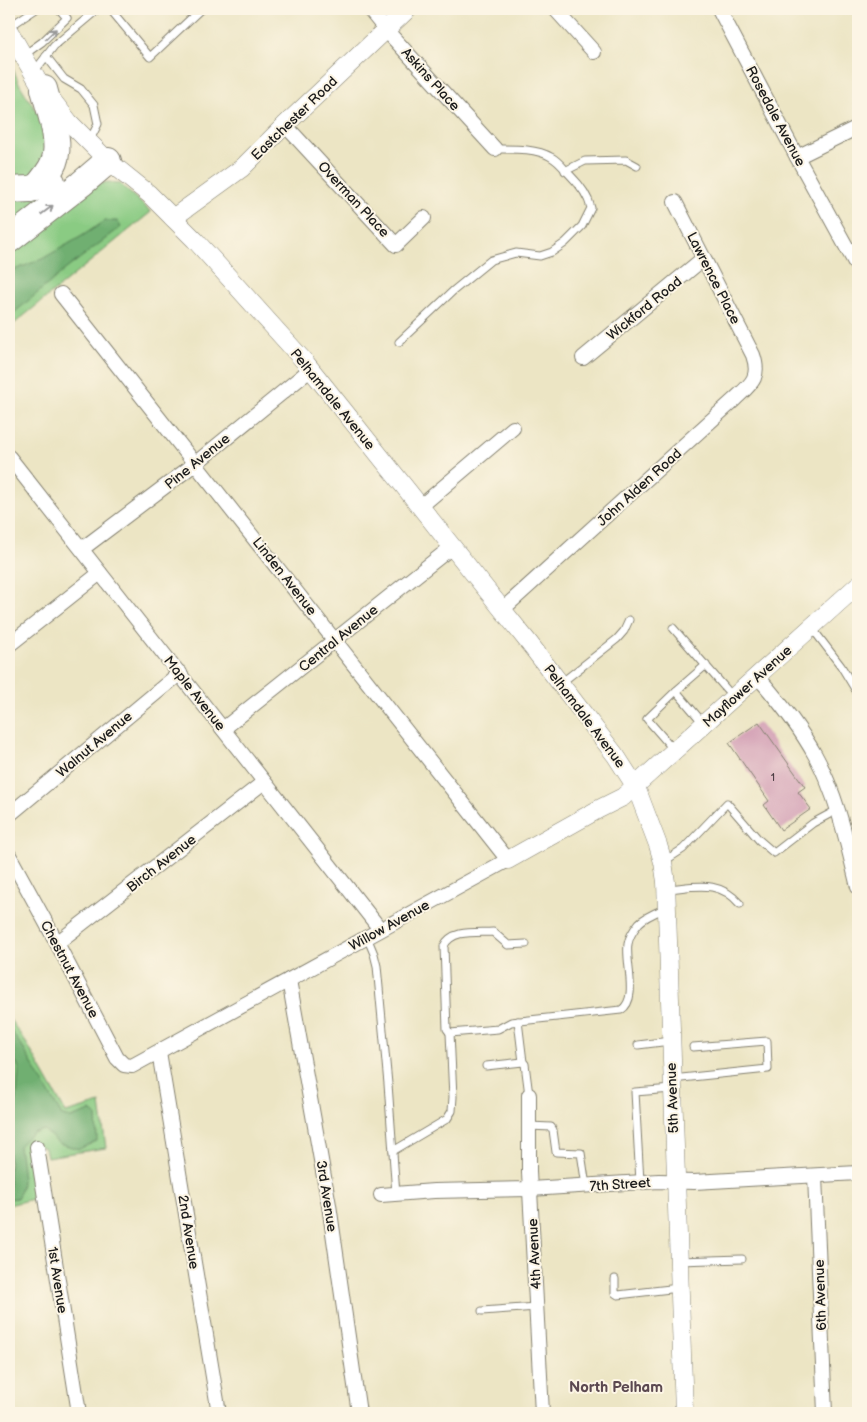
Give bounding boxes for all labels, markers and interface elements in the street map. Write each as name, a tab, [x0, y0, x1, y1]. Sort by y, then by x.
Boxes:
one-way arrow	[45, 28, 57, 40]
street label: Askins Place	[398, 44, 463, 114]
street label: Rosedale Avenue	[742, 63, 809, 169]
street label: Eastchester Road	[248, 73, 341, 164]
street label: Overman Place	[314, 158, 393, 241]
one-way arrow	[41, 205, 54, 216]
street label: Lawrence Place	[683, 229, 744, 327]
street label: Wickford Road	[603, 273, 685, 344]
street label: Pelhamdale Avenue	[287, 345, 379, 453]
street label: Pine Avenue	[161, 430, 233, 493]
street label: John Alden Road	[594, 445, 685, 530]
street label: Linden Avenue	[249, 534, 320, 619]
street label: Central Avenue	[295, 601, 381, 676]
street label: Mayflower Avenue	[699, 642, 795, 731]
street label: Maple Avenue	[160, 653, 229, 734]
street label: Pelhamdale Avenue	[540, 661, 629, 771]
street label: Walnut Avenue	[53, 708, 136, 781]
house number: 1	[771, 771, 775, 784]
street label: Birch Avenue	[123, 831, 199, 896]
street label: Willow Avenue	[346, 896, 433, 955]
street label: Chestnut Avenue	[37, 918, 102, 1021]
street label: 5th Avenue	[663, 1062, 682, 1134]
street label: 3rd Avenue	[312, 1159, 341, 1233]
street label: 7th Street	[589, 1174, 652, 1195]
street label: 2nd Avenue	[174, 1194, 203, 1270]
street label: 4th Avenue	[524, 1218, 545, 1290]
street label: 1st Avenue	[44, 1245, 71, 1315]
street label: 6th Avenue	[811, 1259, 830, 1331]
district label: North Pelham	[569, 1378, 663, 1397]

